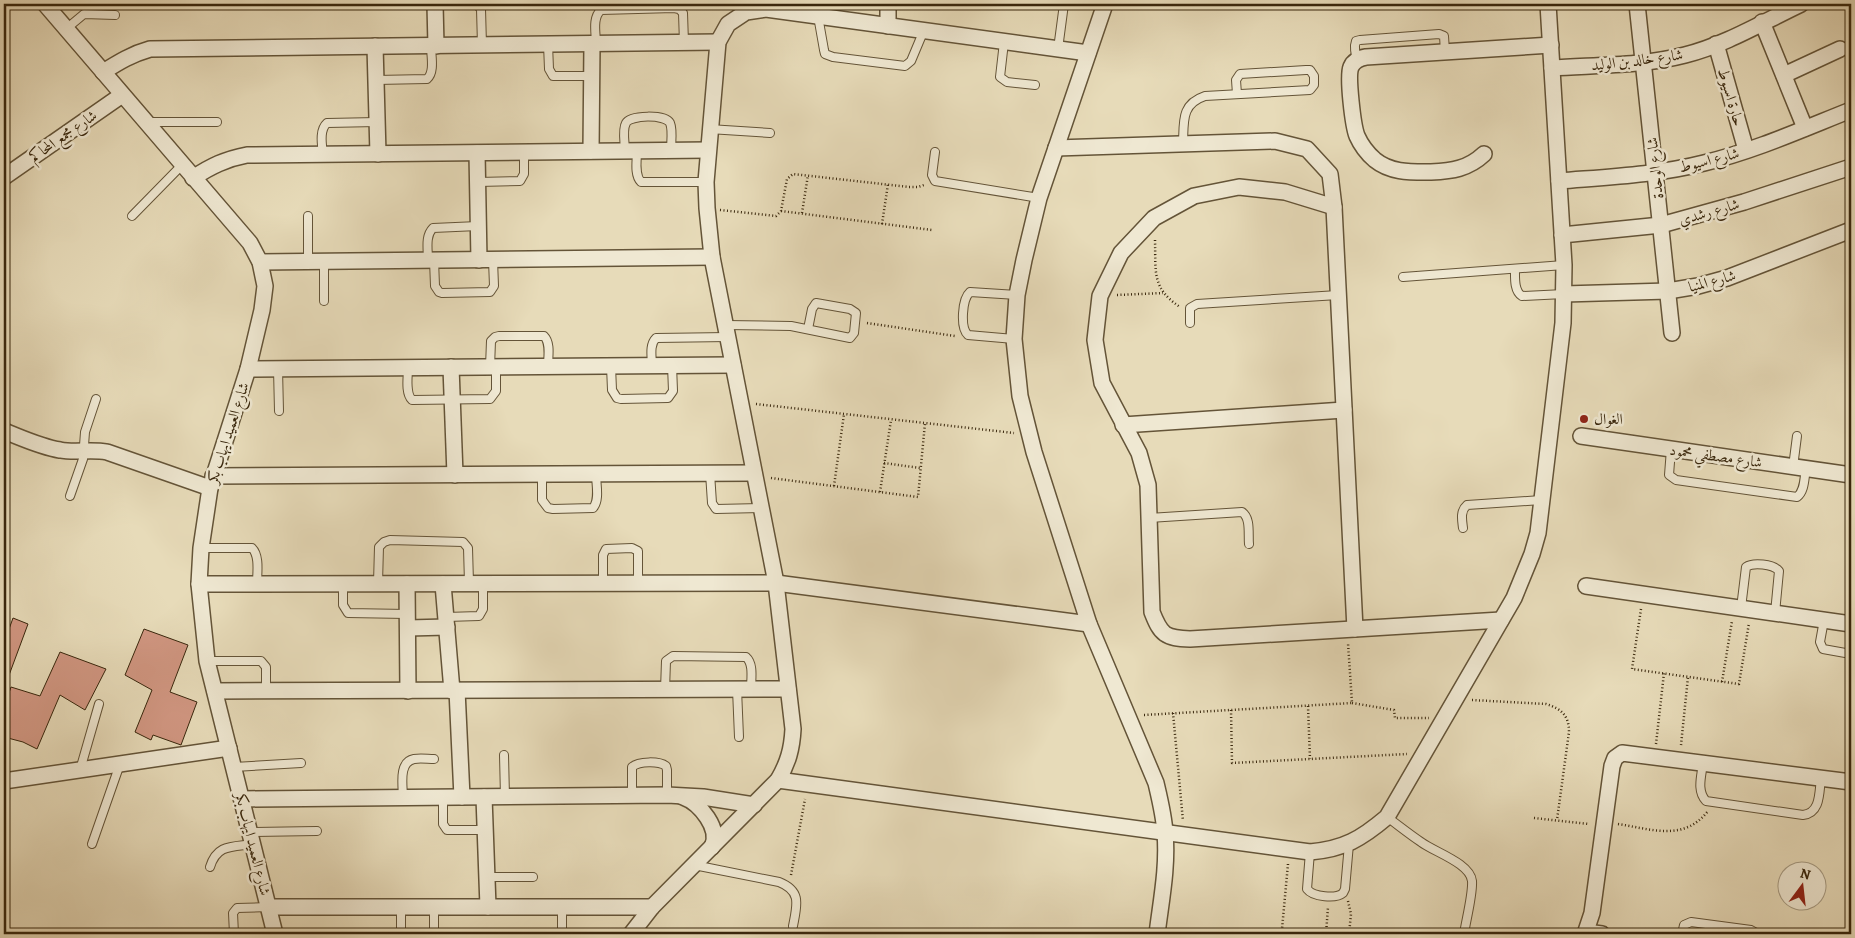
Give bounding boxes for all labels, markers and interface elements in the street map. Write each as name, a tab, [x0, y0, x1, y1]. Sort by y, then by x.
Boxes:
street label: شارع خالد بن الوليد	[1590, 44, 1685, 79]
street label: حارة اسيوط	[1713, 66, 1749, 128]
street label: شارع مجمع المحاكم	[25, 105, 103, 170]
street label: شارع الوحدة	[1642, 136, 1671, 200]
street label: شارع اسيوط	[1677, 143, 1742, 180]
street label: شارع رشدي	[1676, 194, 1742, 233]
street label: شارع المنيا	[1686, 265, 1739, 300]
street label: شارع العميد ايهاب بكر	[202, 380, 257, 489]
place label: الغوال	[1594, 409, 1623, 429]
marker: الغوال	[1578, 413, 1590, 425]
street label: شارع مصطفي محمود	[1668, 440, 1764, 476]
street label: شارع العميد ايهاب بكر	[227, 789, 275, 898]
north arrow	[1778, 860, 1828, 910]
text: N	[1798, 863, 1813, 884]

